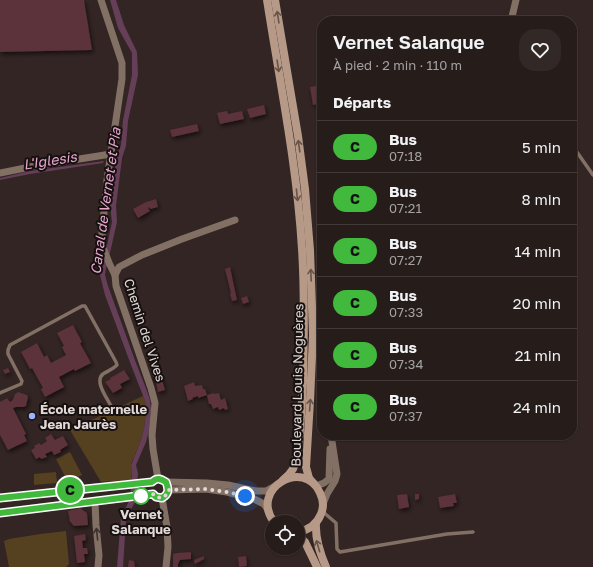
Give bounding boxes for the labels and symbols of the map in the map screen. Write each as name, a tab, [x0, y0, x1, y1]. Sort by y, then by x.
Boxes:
one-way arrow	[274, 11, 282, 24]
one-way arrow	[274, 59, 282, 72]
water label: Canal de Vernet et Pia	[86, 125, 124, 276]
one-way arrow	[295, 140, 303, 153]
water label: L'Iglesis	[22, 147, 78, 173]
one-way arrow	[293, 188, 301, 201]
one-way arrow	[307, 269, 315, 282]
street label: Chemin del Vives	[121, 277, 169, 384]
street label: Boulevard Louis Noguères	[288, 303, 306, 467]
one-way arrow	[306, 399, 313, 412]
place label: École maternelle Jean Jaurès	[40, 401, 148, 432]
marker: École maternelle Jean Jaurès	[27, 411, 37, 421]
line badge: C	[57, 477, 83, 503]
your location	[235, 486, 255, 506]
marker: Vernet Salanque	[132, 487, 150, 505]
place label: Vernet Salanque	[111, 506, 171, 537]
one-way arrow	[93, 528, 101, 541]
one-way arrow	[314, 539, 321, 552]

